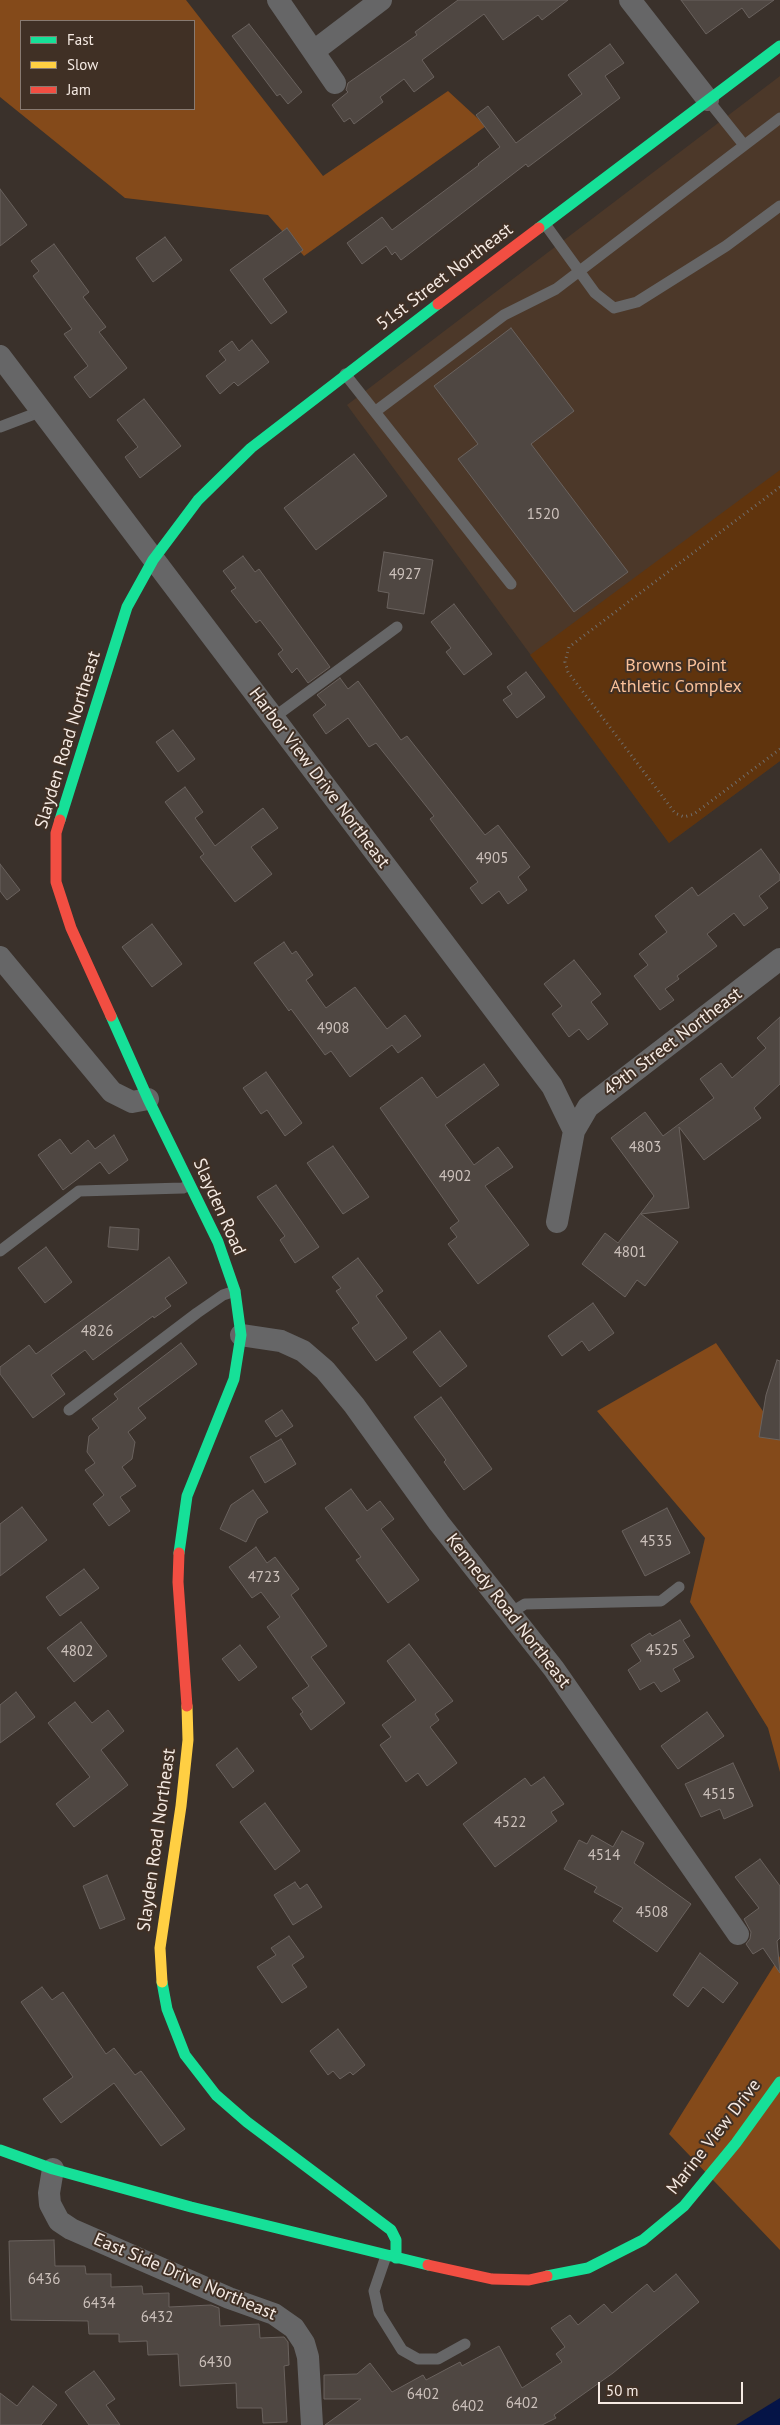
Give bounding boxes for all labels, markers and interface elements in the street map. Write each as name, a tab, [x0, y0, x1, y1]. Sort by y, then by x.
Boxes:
legend	[20, 20, 195, 110]
text: Fast	[67, 30, 94, 49]
text: Slow	[67, 55, 98, 74]
text: Jam	[67, 80, 91, 99]
street label: 51st Street Northeast	[373, 219, 517, 335]
house number: 1520	[527, 506, 559, 524]
house number: 4927	[389, 566, 421, 584]
street label: Slayden Road Northeast	[31, 649, 105, 831]
park label: Browns Point Athletic Complex	[610, 655, 742, 698]
street label: Harbor View Drive Northeast	[244, 683, 394, 873]
house number: 4905	[476, 850, 508, 868]
street label: 49th Street Northeast	[600, 983, 746, 1101]
house number: 4908	[317, 1020, 349, 1038]
house number: 4803	[629, 1139, 661, 1157]
street label: Slayden Road	[188, 1155, 250, 1259]
house number: 4902	[439, 1168, 471, 1186]
house number: 4801	[614, 1244, 646, 1262]
house number: 4826	[81, 1323, 113, 1341]
street label: Kennedy Road Northeast	[441, 1529, 575, 1693]
house number: 4535	[640, 1533, 672, 1551]
house number: 4723	[248, 1569, 280, 1587]
house number: 4525	[646, 1642, 678, 1660]
house number: 4802	[61, 1643, 93, 1661]
street label: Slayden Road Northeast	[133, 1747, 181, 1933]
house number: 4515	[703, 1786, 735, 1804]
house number: 4522	[494, 1814, 526, 1832]
house number: 4514	[588, 1847, 620, 1865]
house number: 4508	[636, 1904, 668, 1922]
street label: Marine View Drive	[662, 2075, 766, 2199]
street label: East Side Drive Northeast	[90, 2229, 280, 2325]
house number: 6436	[28, 2271, 60, 2289]
house number: 6434	[83, 2295, 115, 2313]
house number: 6432	[141, 2309, 173, 2327]
house number: 6430	[199, 2354, 231, 2372]
scale bar	[600, 2372, 745, 2404]
text: 50 m	[606, 2381, 639, 2400]
house number: 6402	[407, 2386, 439, 2404]
house number: 6402	[506, 2395, 538, 2413]
house number: 6402	[452, 2398, 484, 2416]

